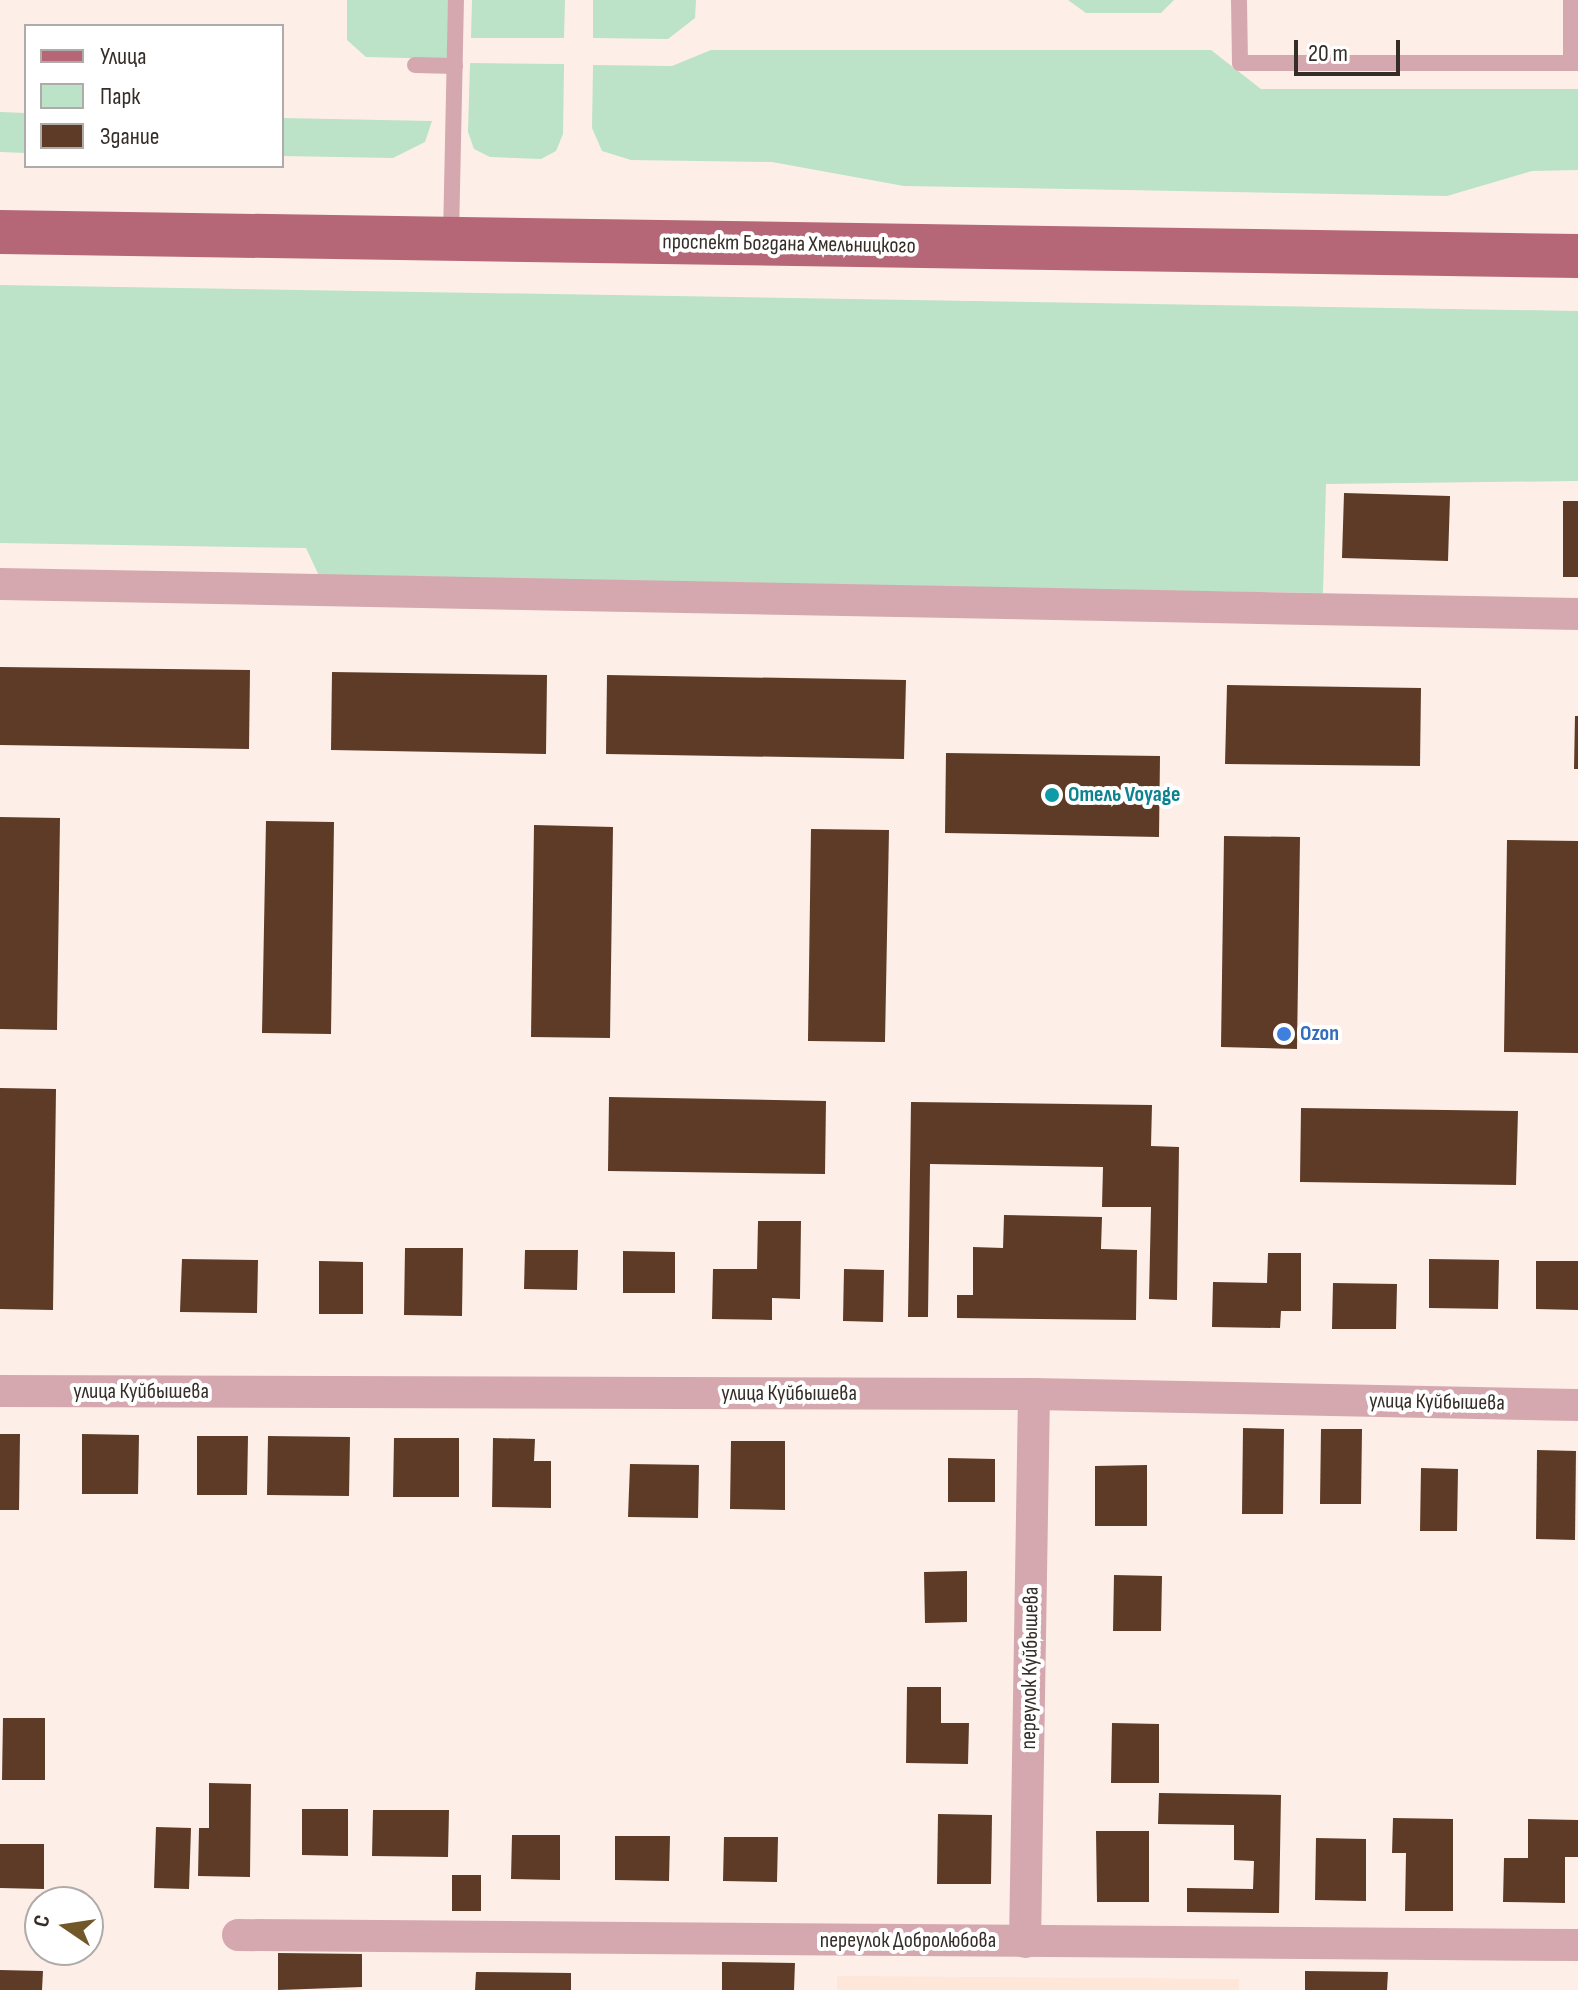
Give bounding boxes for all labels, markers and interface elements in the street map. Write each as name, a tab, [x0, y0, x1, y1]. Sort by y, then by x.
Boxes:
legend	[24, 24, 284, 168]
scale bar	[1298, 24, 1404, 74]
text: 20 m	[1308, 39, 1348, 68]
text: Улица	[100, 42, 146, 71]
text: Парк	[100, 82, 140, 111]
text: Здание	[100, 122, 159, 151]
street label: проспект Богдана Хмельницкого	[662, 229, 916, 259]
place label: Отель Voyage	[1068, 782, 1180, 808]
marker: Отель Voyage	[1043, 786, 1061, 804]
place label: Ozon	[1300, 1021, 1339, 1047]
marker: Ozon	[1275, 1025, 1293, 1043]
street label: улица Куйбышева	[73, 1379, 209, 1405]
street label: улица Куйбышева	[721, 1381, 857, 1407]
street label: улица Куйбышева	[1369, 1388, 1505, 1416]
street label: переулок Куйбышева	[1015, 1586, 1045, 1750]
north arrow	[24, 1886, 104, 1966]
text: С	[28, 1912, 56, 1929]
street label: переулок Добролюбова	[820, 1928, 996, 1954]

